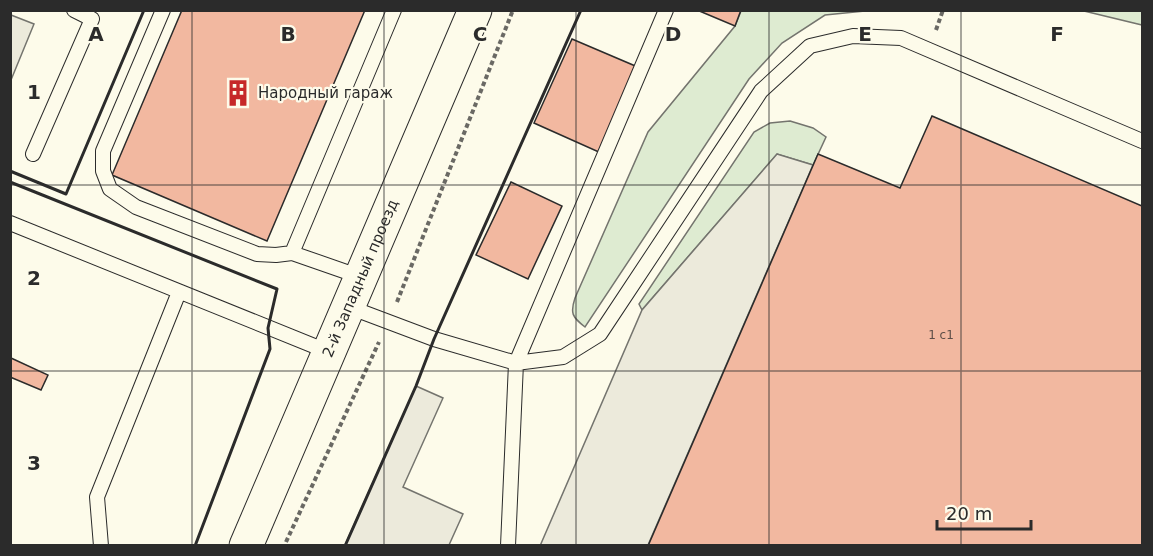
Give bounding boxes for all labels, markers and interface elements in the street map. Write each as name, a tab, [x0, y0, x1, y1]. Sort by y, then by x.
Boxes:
text: A	[88, 22, 104, 46]
text: B	[280, 22, 296, 46]
text: C	[473, 22, 487, 46]
text: D	[665, 22, 681, 46]
text: E	[858, 22, 872, 46]
text: F	[1050, 22, 1064, 46]
building icon: Народный гараж	[223, 78, 253, 108]
text: 1	[27, 80, 41, 104]
place label: Народный гараж	[258, 84, 393, 102]
street label: 2-й Западный проезд	[319, 197, 402, 360]
text: 2	[27, 266, 41, 290]
house number: 1 с1	[928, 328, 954, 342]
text: 3	[27, 451, 41, 475]
scale bar	[937, 493, 1032, 531]
text: 20 m	[946, 503, 992, 524]

